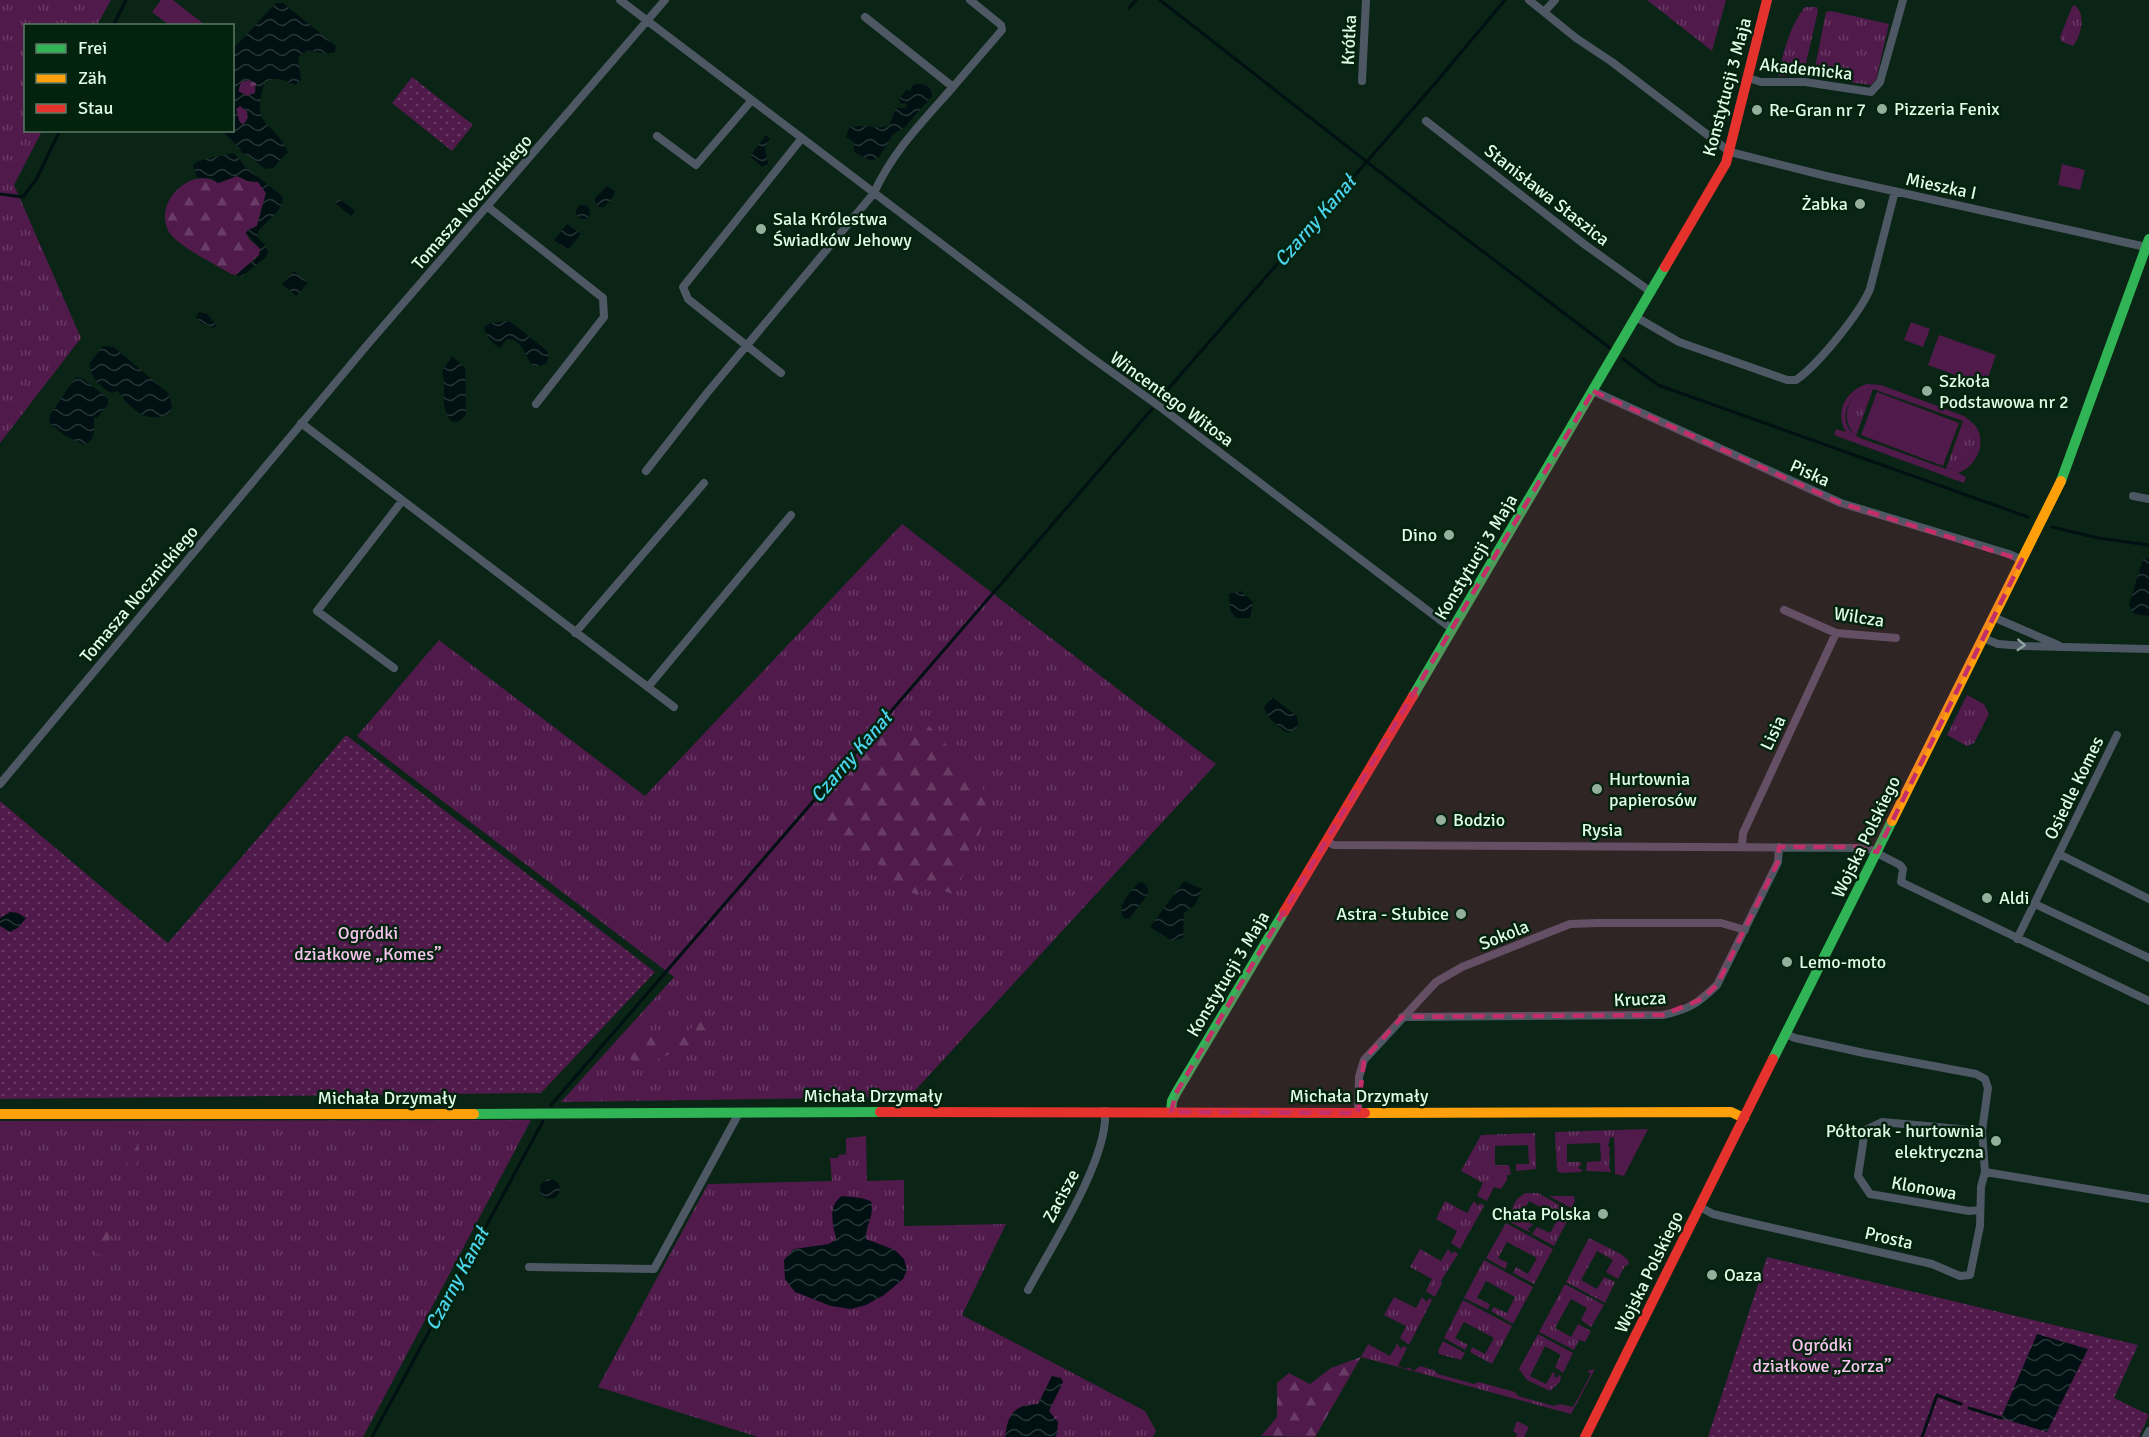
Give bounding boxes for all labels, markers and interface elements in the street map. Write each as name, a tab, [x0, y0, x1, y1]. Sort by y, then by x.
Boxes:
street label: Krótka	[1337, 14, 1361, 66]
street label: Konstytucji 3 Maja	[1698, 15, 1756, 159]
legend	[24, 24, 234, 132]
text: Frei	[78, 37, 107, 59]
street label: Akademicka	[1758, 53, 1854, 85]
text: Zäh	[78, 67, 107, 89]
text: Stau	[78, 97, 113, 119]
place label: Pizzeria Fenix	[1894, 98, 2000, 120]
place label: Re-Gran nr 7	[1769, 99, 1866, 121]
marker: Pizzeria Fenix	[1875, 102, 1889, 116]
marker: Re-Gran nr 7	[1750, 103, 1764, 117]
street label: Tomasza Nocznickiego	[407, 130, 537, 274]
street label: Stanisława Staszica	[1480, 139, 1614, 251]
street label: Mieszka I	[1904, 168, 1978, 204]
water label: Czarny Kanał	[1269, 169, 1363, 272]
place label: Żabka	[1801, 193, 1848, 215]
marker: Żabka	[1853, 197, 1867, 211]
place label: Sala Królestwa Świadków Jehowy	[773, 208, 912, 251]
marker: Sala Królestwa Świadków Jehowy	[754, 222, 768, 236]
street label: Wincentego Witosa	[1106, 347, 1238, 451]
place label: Szkoła Podstawowa nr 2	[1939, 370, 2069, 413]
marker: Szkoła Podstawowa nr 2	[1920, 384, 1934, 398]
street label: Piska	[1787, 455, 1833, 491]
street label: Konstytucji 3 Maja	[1430, 490, 1522, 624]
street label: Tomasza Nocznickiego	[75, 521, 203, 667]
place label: Dino	[1401, 524, 1437, 546]
marker: Dino	[1442, 528, 1456, 542]
street label: Wilcza	[1832, 602, 1886, 632]
one-way arrow	[2016, 639, 2025, 652]
water label: Czarny Kanał	[805, 705, 899, 808]
street label: Lisia	[1755, 712, 1791, 754]
street label: Osiedle Komes	[2040, 733, 2109, 843]
place label: Hurtownia papierosów	[1609, 768, 1697, 811]
street label: Wojska Polskiego	[1827, 772, 1905, 902]
marker: Hurtownia papierosów	[1590, 782, 1604, 796]
place label: Bodzio	[1453, 809, 1505, 831]
marker: Bodzio	[1434, 813, 1448, 827]
street label: Rysia	[1581, 819, 1623, 841]
place label: Aldi	[1999, 887, 2029, 909]
marker: Aldi	[1980, 891, 1994, 905]
place label: Astra - Słubice	[1336, 903, 1449, 925]
street label: Konstytucji 3 Maja	[1182, 907, 1274, 1041]
marker: Astra - Słubice	[1454, 907, 1468, 921]
street label: Sokola	[1476, 915, 1532, 955]
park label: Ogródki działkowe „Komes”	[294, 922, 442, 965]
place label: Lemo-moto	[1799, 951, 1886, 973]
marker: Lemo-moto	[1780, 955, 1794, 969]
street label: Krucza	[1613, 987, 1667, 1011]
street label: Michała Drzymały	[804, 1085, 943, 1107]
street label: Michała Drzymały	[1290, 1085, 1429, 1107]
street label: Michała Drzymały	[318, 1087, 457, 1109]
place label: Półtorak - hurtownia elektryczna	[1826, 1120, 1984, 1163]
marker: Półtorak - hurtownia elektryczna	[1989, 1134, 2003, 1148]
street label: Zacisze	[1038, 1166, 1084, 1226]
street label: Klonowa	[1890, 1171, 1958, 1205]
place label: Chata Polska	[1492, 1203, 1591, 1225]
marker: Chata Polska	[1596, 1207, 1610, 1221]
street label: Wojska Polskiego	[1610, 1207, 1688, 1337]
water label: Czarny Kanał	[420, 1221, 496, 1335]
street label: Prosta	[1863, 1222, 1915, 1254]
place label: Oaza	[1724, 1264, 1762, 1286]
marker: Oaza	[1705, 1268, 1719, 1282]
park label: Ogródki działkowe „Zorza”	[1752, 1334, 1892, 1377]

